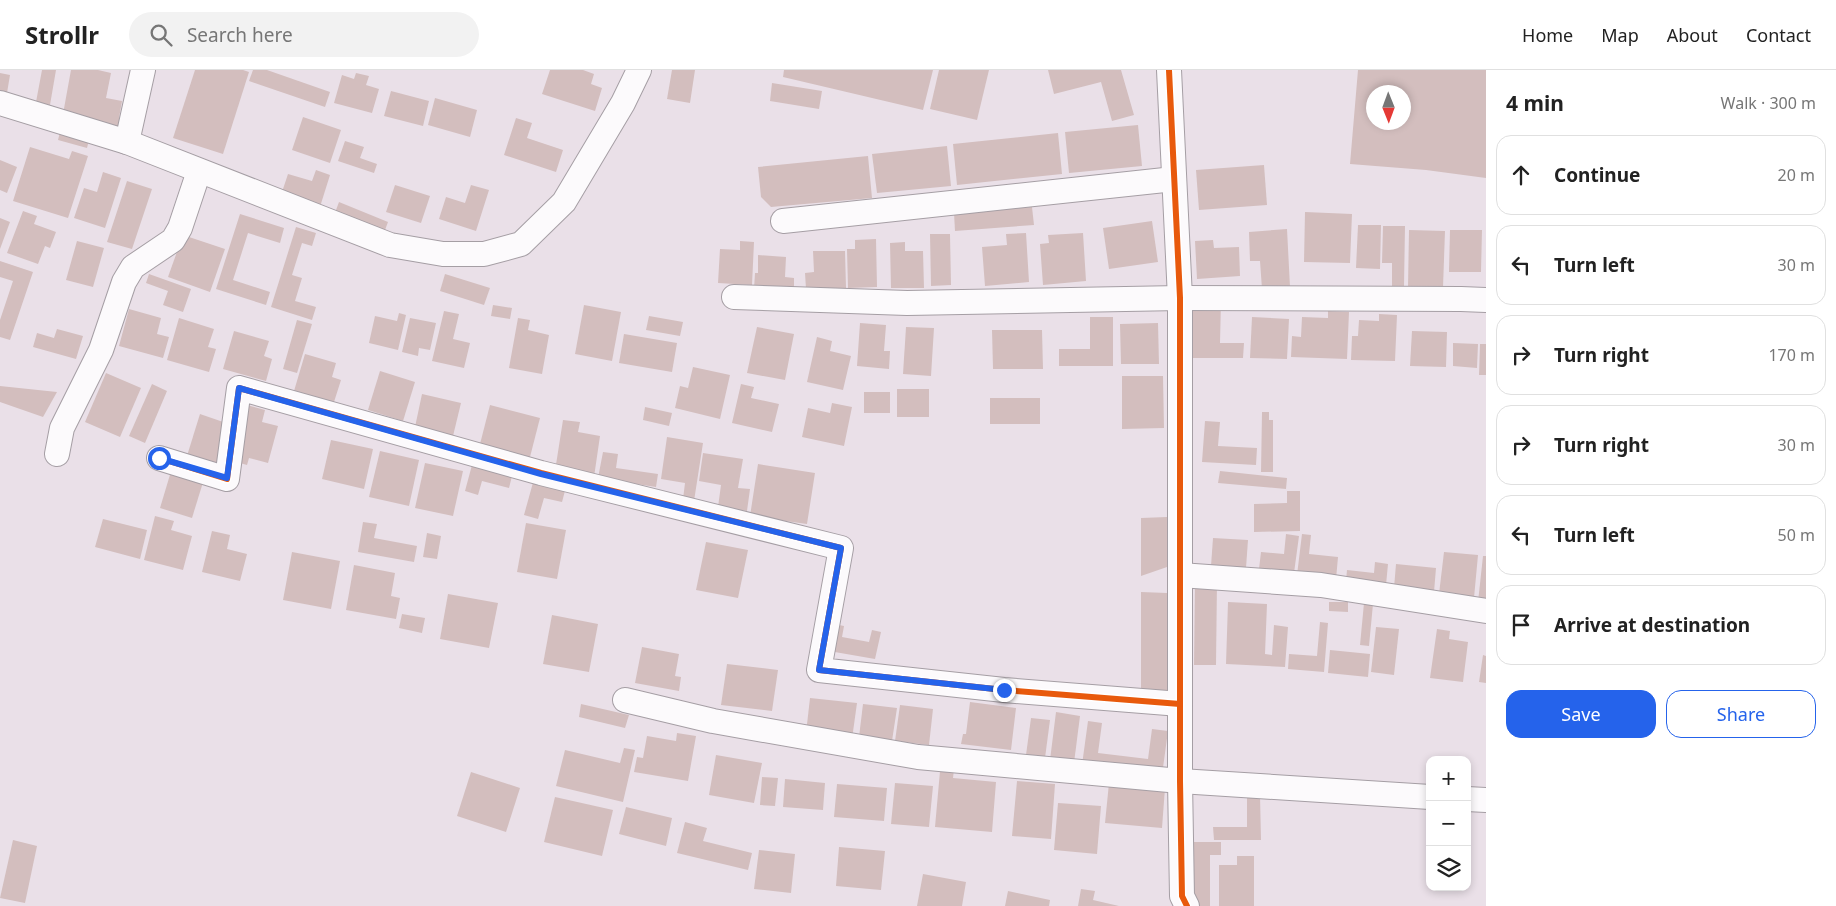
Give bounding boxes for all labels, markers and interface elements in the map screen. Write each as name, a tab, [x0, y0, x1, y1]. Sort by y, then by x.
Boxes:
search box	[129, 12, 479, 57]
text: Strollr	[25, 18, 99, 51]
icon: search	[147, 21, 175, 49]
text: Search here	[187, 22, 293, 48]
text: Home	[1522, 23, 1573, 47]
text: Map	[1601, 23, 1639, 47]
text: About	[1667, 23, 1718, 47]
text: Contact	[1746, 23, 1811, 47]
north arrow	[1366, 85, 1411, 130]
text: 4 min	[1506, 89, 1564, 117]
text: Walk · 300 m	[1721, 92, 1816, 114]
icon: ahead	[1507, 161, 1535, 189]
text: Continue	[1554, 162, 1640, 188]
text: 20 m	[1778, 164, 1815, 186]
icon: left	[1507, 251, 1535, 279]
text: Turn left	[1554, 252, 1635, 278]
text: 30 m	[1778, 254, 1815, 276]
icon: right	[1507, 341, 1535, 369]
text: Turn right	[1554, 342, 1649, 368]
text: 170 m	[1768, 344, 1815, 366]
icon: right	[1507, 431, 1535, 459]
text: Turn right	[1554, 432, 1649, 458]
text: 30 m	[1778, 434, 1815, 456]
route start	[148, 447, 171, 470]
icon: left	[1507, 521, 1535, 549]
text: Turn left	[1554, 522, 1635, 548]
text: 50 m	[1778, 524, 1815, 546]
icon: arrive	[1507, 611, 1535, 639]
text: Arrive at destination	[1554, 612, 1750, 638]
route end	[993, 679, 1016, 702]
button: Save	[1506, 690, 1656, 738]
button: Share	[1666, 690, 1816, 738]
map controls	[1426, 756, 1471, 891]
button: +	[1426, 756, 1471, 801]
button: −	[1426, 801, 1471, 846]
button: layers	[1426, 846, 1471, 891]

